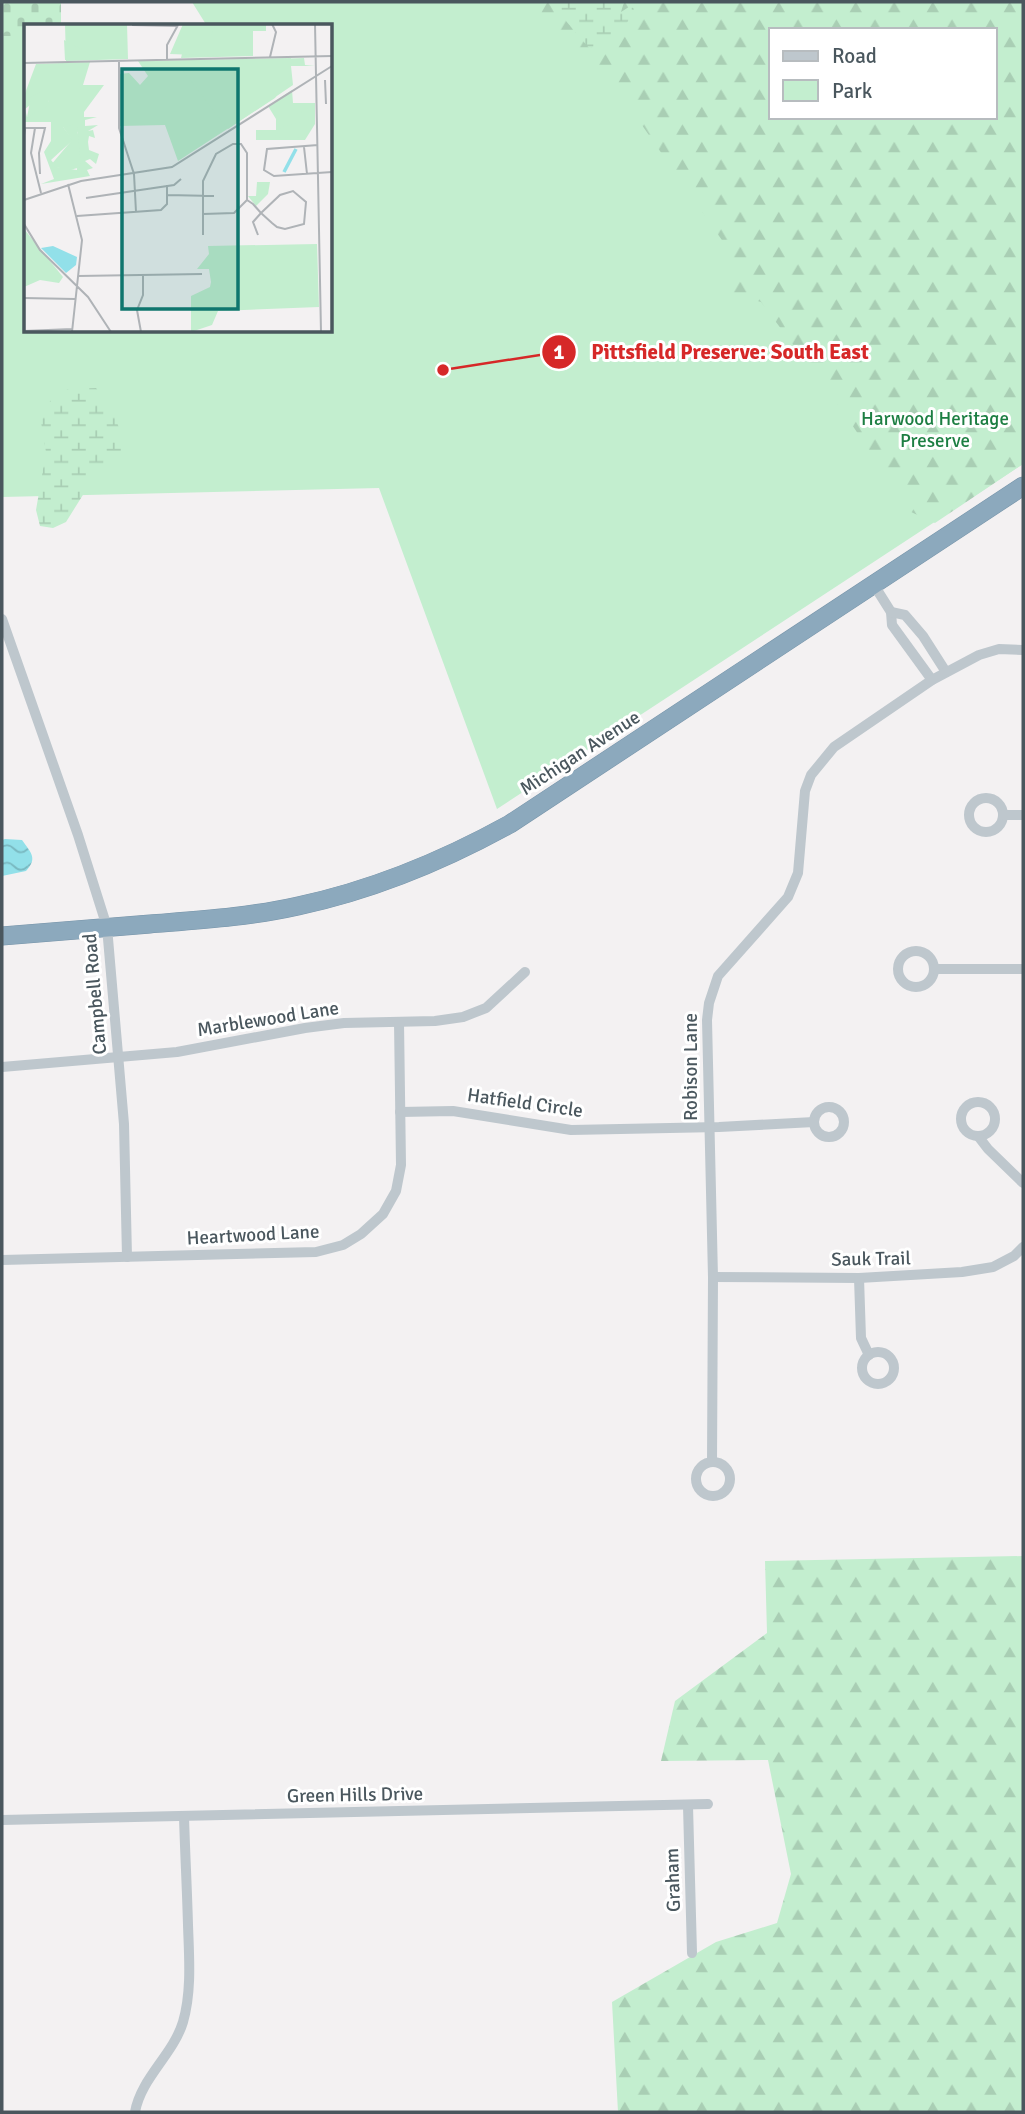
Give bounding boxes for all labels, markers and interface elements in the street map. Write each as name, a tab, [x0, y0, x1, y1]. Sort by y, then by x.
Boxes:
inset map	[24, 24, 332, 332]
legend	[769, 28, 997, 119]
text: Road	[832, 43, 877, 69]
text: Park	[832, 78, 873, 104]
callout: Pittsfield Preserve: South East	[542, 331, 882, 373]
text: 1	[553, 339, 565, 365]
text: Pittsfield Preserve: South East	[591, 339, 869, 365]
park label: Harwood Heritage Preserve	[861, 407, 1009, 453]
street label: Michigan Avenue	[515, 705, 645, 801]
street label: Campbell Road	[78, 932, 112, 1056]
street label: Marblewood Lane	[195, 996, 341, 1042]
street label: Robison Lane	[679, 1013, 703, 1121]
street label: Hatfield Circle	[466, 1083, 584, 1123]
street label: Heartwood Lane	[186, 1220, 320, 1250]
street label: Sauk Trail	[831, 1246, 911, 1272]
street label: Green Hills Drive	[287, 1782, 423, 1808]
street label: Graham	[660, 1848, 686, 1912]

